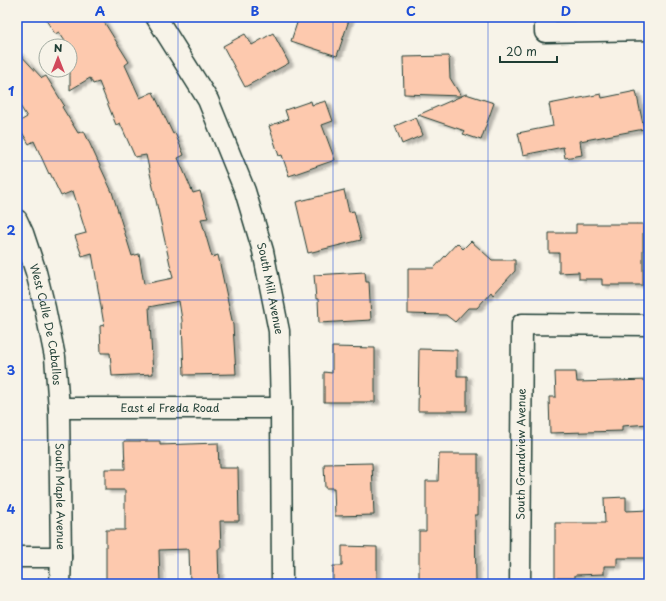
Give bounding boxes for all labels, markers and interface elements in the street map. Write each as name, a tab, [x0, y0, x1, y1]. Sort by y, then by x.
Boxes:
text: A	[95, 1, 105, 20]
text: B	[251, 1, 260, 20]
text: C	[406, 1, 416, 20]
text: D	[561, 1, 571, 20]
north arrow	[38, 38, 78, 78]
scale bar	[500, 38, 557, 64]
text: N	[54, 39, 63, 56]
text: 20 m	[506, 42, 537, 60]
text: 1	[8, 81, 14, 100]
text: 2	[6, 220, 16, 239]
street label: South Mill Avenue	[253, 240, 288, 335]
street label: West Calle De Caballos	[26, 261, 66, 386]
text: 3	[7, 360, 16, 379]
street label: South Grandview Avenue	[511, 388, 530, 520]
street label: East el Freda Road	[121, 399, 220, 416]
street label: South Maple Avenue	[51, 443, 70, 550]
text: 4	[7, 499, 16, 518]

